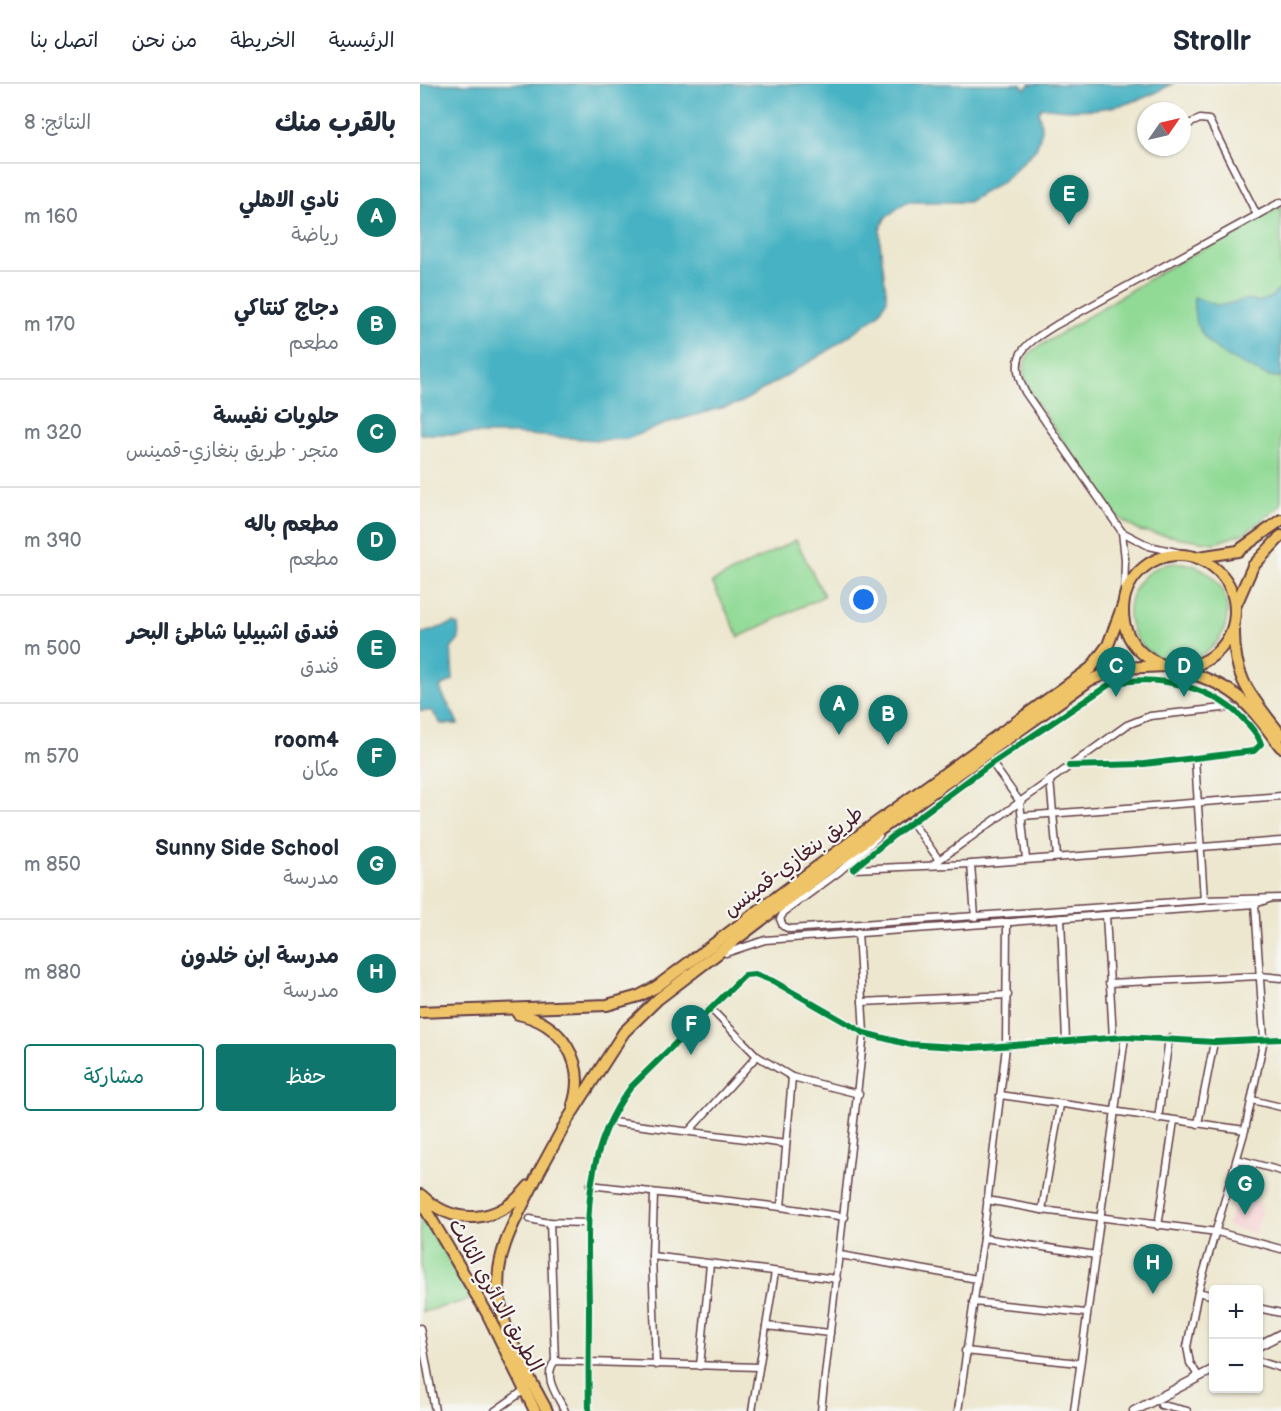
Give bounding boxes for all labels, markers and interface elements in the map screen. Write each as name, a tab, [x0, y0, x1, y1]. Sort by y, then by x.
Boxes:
text: Strollr	[1173, 25, 1251, 58]
text: اتصل بنا	[30, 28, 98, 53]
text: من نحن	[131, 28, 197, 53]
text: الخريطة	[230, 28, 296, 53]
text: الرئيسية	[329, 28, 395, 53]
north arrow	[1137, 102, 1191, 156]
text: بالقرب منك	[275, 108, 396, 139]
text: النتائج: 8	[24, 111, 91, 135]
pin: E	[1050, 176, 1088, 225]
text: نادي الاهلي	[239, 187, 339, 214]
text: 160 m	[24, 205, 78, 229]
text: A	[370, 205, 383, 229]
text: رياضة	[291, 223, 339, 247]
text: دجاج كنتاكي	[234, 295, 339, 322]
text: 170 m	[24, 313, 75, 337]
text: B	[369, 313, 384, 337]
text: مطعم	[288, 331, 339, 355]
text: حلويات نفيسة	[213, 403, 339, 430]
text: 320 m	[24, 421, 82, 445]
text: C	[369, 421, 384, 445]
text: متجر · طريق بنغازي-قمينس	[126, 439, 339, 463]
text: مطعم باله	[244, 511, 339, 538]
text: 390 m	[24, 529, 82, 553]
text: D	[370, 529, 383, 553]
text: مطعم	[288, 547, 339, 571]
your location	[849, 585, 878, 614]
text: فندق اشبيليا شاطئ البحر	[127, 619, 339, 646]
text: 500 m	[24, 637, 81, 661]
text: E	[370, 637, 383, 661]
pin: C	[1096, 648, 1136, 697]
pin: D	[1164, 648, 1203, 697]
text: فندق	[300, 655, 339, 679]
pin: A	[820, 686, 858, 735]
pin: B	[868, 696, 908, 745]
text: room4	[274, 727, 339, 754]
text: 570 m	[24, 745, 79, 769]
text: F	[370, 745, 383, 769]
text: مكان	[302, 758, 339, 782]
street label: طريق بنغازي-قمينس	[718, 801, 870, 924]
text: Sunny Side School	[155, 835, 339, 862]
text: 850 m	[24, 853, 81, 877]
text: G	[369, 853, 384, 877]
text: مدرسة	[283, 866, 339, 890]
text: مدرسة ابن خلدون	[181, 943, 339, 970]
text: 880 m	[24, 961, 81, 985]
text: H	[369, 961, 384, 985]
text: مدرسة	[283, 979, 339, 1003]
pin: F	[672, 1006, 710, 1055]
button: مشاركة	[24, 1044, 204, 1111]
button: حفظ	[216, 1044, 396, 1111]
pin: G	[1226, 1166, 1264, 1215]
street label: الطريق الدائري الثالث	[441, 1214, 548, 1377]
pin: H	[1134, 1244, 1172, 1294]
map controls	[1209, 1285, 1263, 1393]
button: +	[1209, 1285, 1263, 1339]
button: −	[1209, 1339, 1263, 1393]

